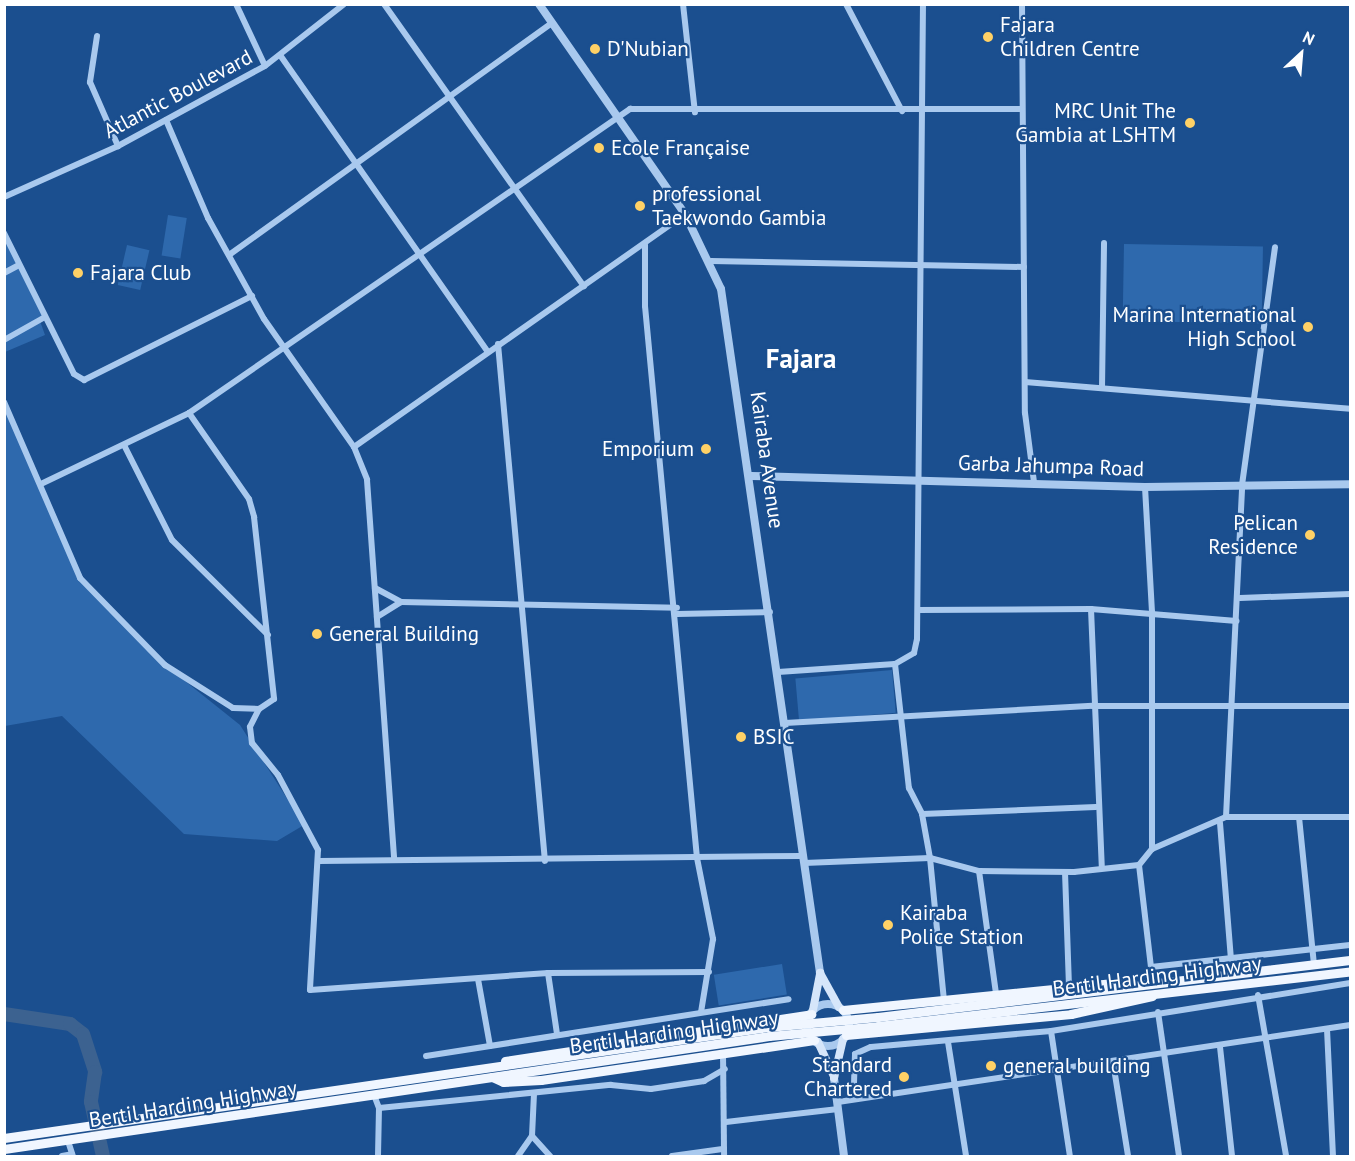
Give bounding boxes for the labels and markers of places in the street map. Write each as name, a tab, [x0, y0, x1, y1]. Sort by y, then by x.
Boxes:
place label: Fajara Children Centre	[1000, 12, 1140, 62]
marker: Fajara Children Centre	[981, 30, 995, 44]
place label: D'Nubian	[607, 36, 689, 62]
marker: D'Nubian	[588, 42, 602, 56]
place label: MRC Unit The Gambia at LSHTM	[1015, 98, 1176, 148]
marker: MRC Unit The Gambia at LSHTM	[1181, 114, 1199, 132]
place label: Ecole Française	[611, 135, 750, 161]
marker: Ecole Française	[592, 141, 606, 155]
place label: professional Taekwondo Gambia	[652, 181, 826, 231]
marker: professional Taekwondo Gambia	[633, 199, 647, 213]
place label: Fajara Club	[90, 260, 191, 286]
marker: Fajara Club	[71, 266, 85, 280]
place label: Marina International High School	[1112, 302, 1296, 352]
marker: Marina International High School	[1301, 320, 1315, 334]
place label: Emporium	[602, 436, 694, 462]
marker: Emporium	[699, 442, 713, 456]
place label: Pelican Residence	[1208, 510, 1298, 560]
marker: Pelican Residence	[1303, 528, 1317, 542]
place label: General Building	[329, 621, 479, 647]
marker: General Building	[310, 627, 324, 641]
place label: BSIC	[753, 724, 795, 750]
marker: BSIC	[734, 730, 748, 744]
place label: Kairaba Police Station	[900, 900, 1023, 950]
marker: Kairaba Police Station	[881, 918, 895, 932]
place label: Standard Chartered	[804, 1052, 892, 1102]
place label: general building	[1003, 1053, 1151, 1079]
marker: general building	[984, 1059, 998, 1073]
marker: Standard Chartered	[897, 1070, 911, 1084]

